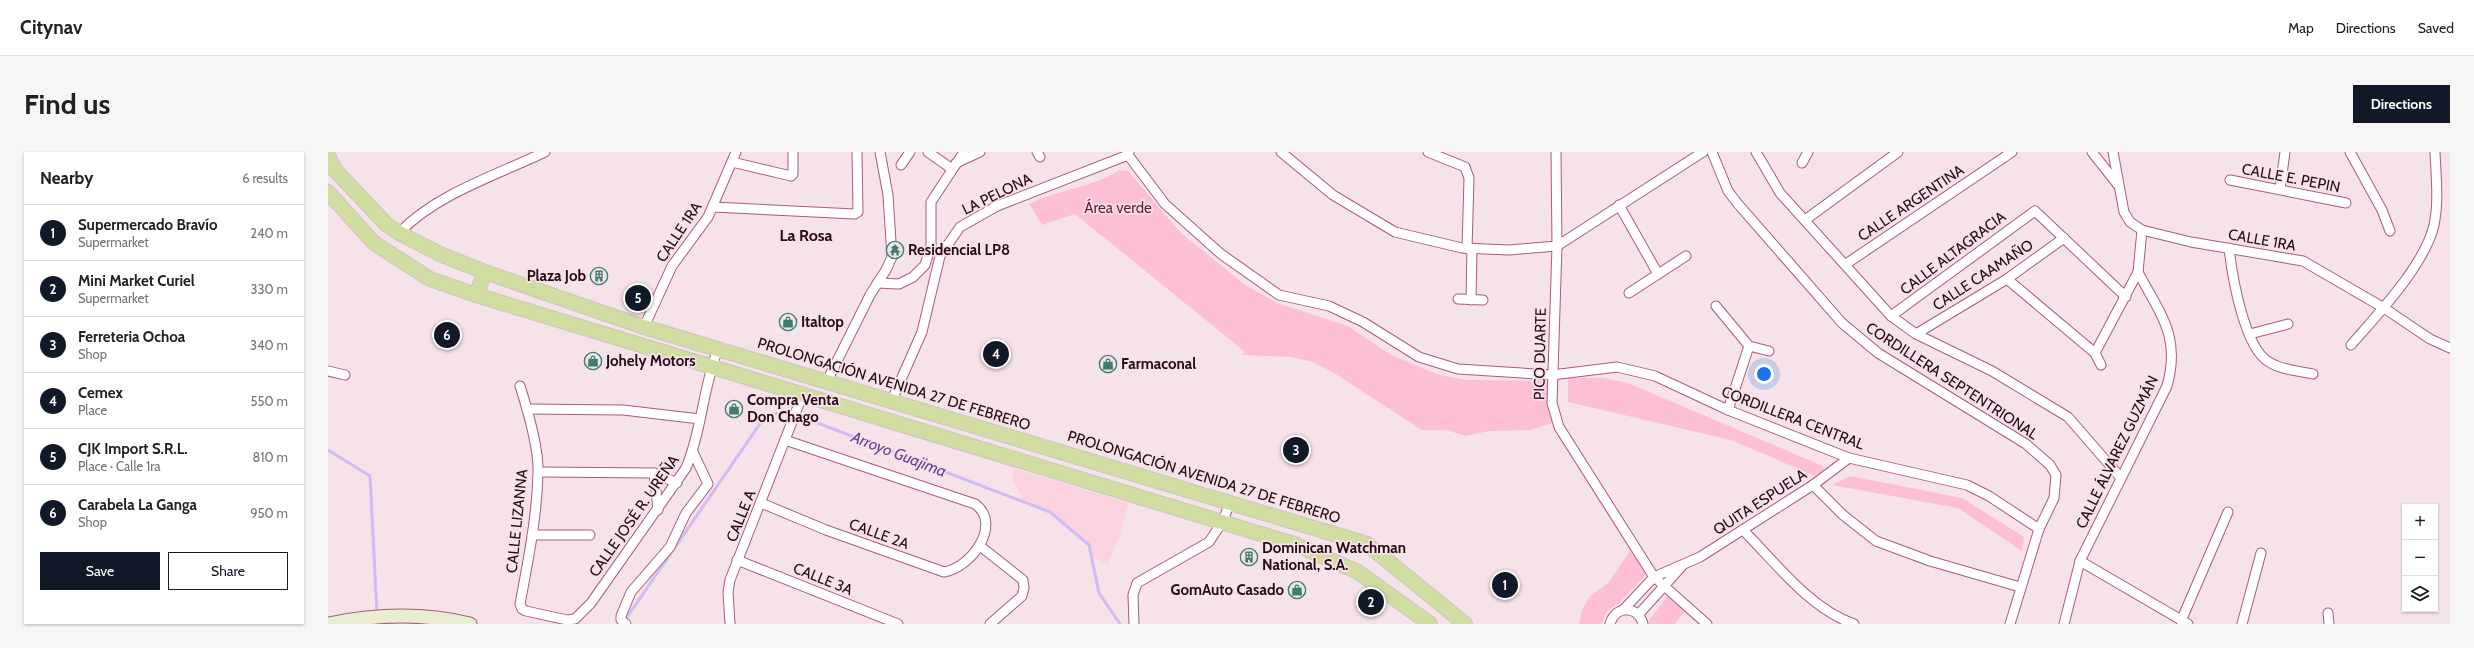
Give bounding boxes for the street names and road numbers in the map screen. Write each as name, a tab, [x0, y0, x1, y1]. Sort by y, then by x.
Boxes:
street label: CALLE ARGENTINA	[1855, 160, 1968, 245]
street label: CALLE E. PEPIN	[2240, 160, 2342, 196]
street label: LA PELONA	[959, 169, 1036, 219]
street label: CALLE 1RA	[652, 198, 706, 265]
street label: CALLE ALTAGRACIA	[1897, 207, 2010, 299]
street label: CALLE 1RA	[2227, 225, 2298, 255]
street label: CALLE CAAMAÑO	[1929, 236, 2037, 314]
street label: PICO DUARTE	[1530, 308, 1550, 400]
street label: CORDILLERA SEPTENTRIONAL	[1863, 319, 2042, 444]
street label: PROLONGACIÓN AVENIDA 27 DE FEBRERO	[755, 333, 1033, 434]
street label: CALLE ÁLVAREZ GUZMÁN	[2071, 372, 2162, 532]
street label: CORDILLERA CENTRAL	[1719, 382, 1867, 454]
street label: PROLONGACIÓN AVENIDA 27 DE FEBRERO	[1065, 426, 1343, 527]
street label: CALLE JOSÉ R. UREÑA	[584, 450, 683, 580]
street label: QUITA ESPUELA	[1710, 465, 1811, 539]
street label: CALLE LIZANNA	[503, 467, 531, 574]
street label: CALLE A	[722, 487, 760, 545]
street label: CALLE 2A	[847, 515, 912, 553]
street label: CALLE 3A	[791, 559, 856, 599]

